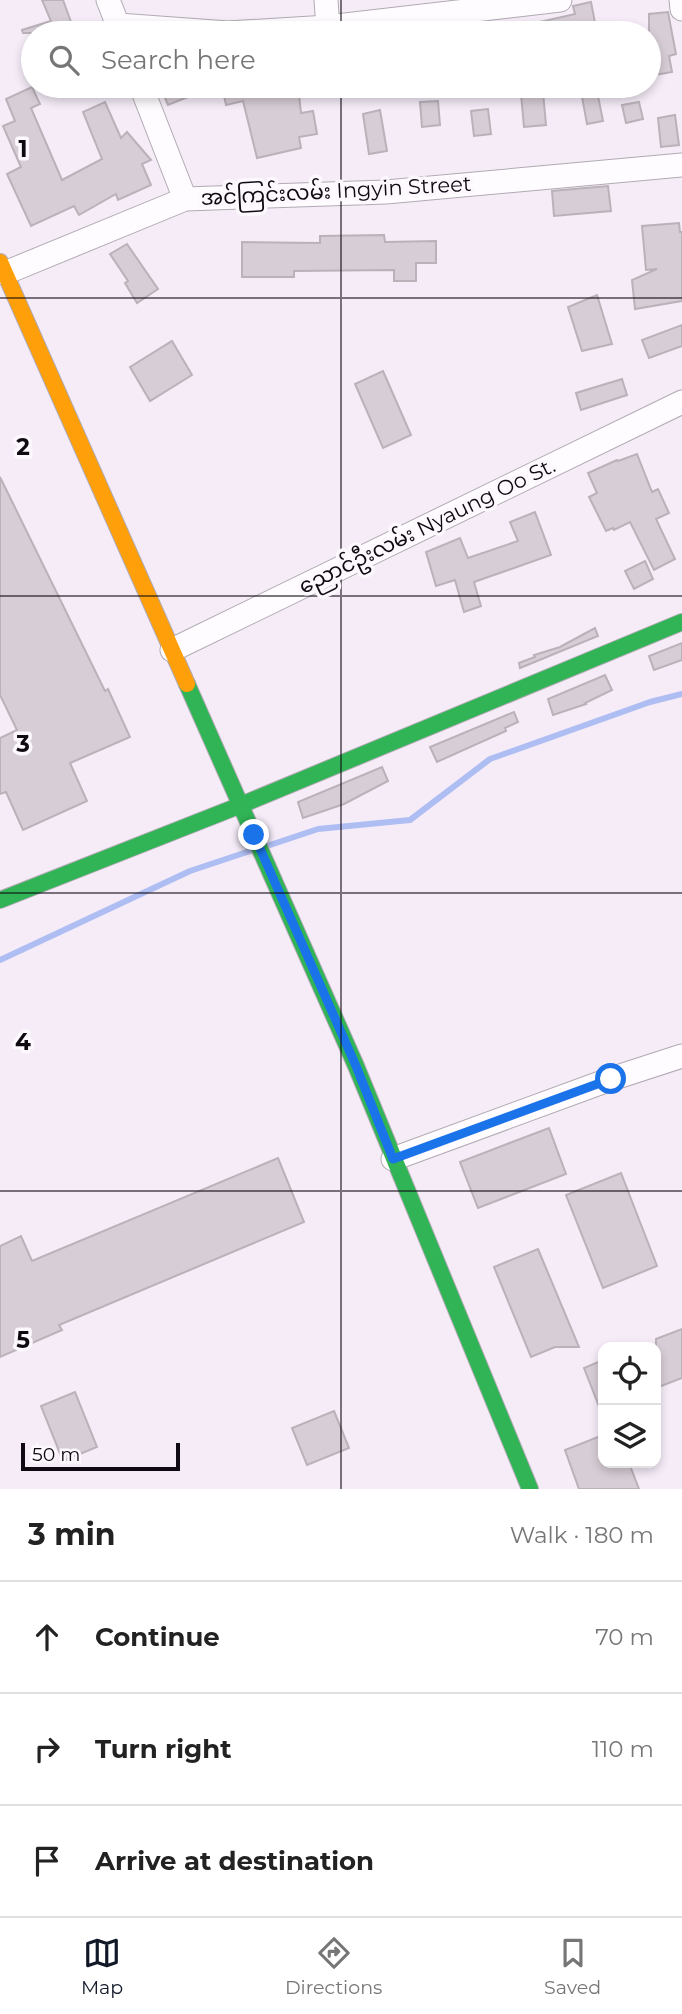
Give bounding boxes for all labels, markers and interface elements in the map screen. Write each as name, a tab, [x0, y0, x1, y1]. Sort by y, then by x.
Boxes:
search box	[21, 21, 661, 98]
icon: search	[45, 41, 83, 79]
text: Search here	[101, 44, 256, 76]
text: 1	[18, 135, 28, 163]
street label: အင်ကြင်းလမ်း Ingyin Street	[200, 168, 472, 215]
text: 2	[16, 433, 30, 461]
street label: ညောင်ဦးလမ်း Nyaung Oo St.	[293, 450, 561, 603]
text: 3	[15, 730, 30, 758]
route end	[238, 819, 269, 850]
text: 4	[15, 1028, 31, 1056]
route start	[595, 1063, 626, 1094]
text: 5	[16, 1326, 30, 1354]
map controls	[598, 1342, 661, 1468]
button: locate	[598, 1342, 661, 1405]
button: layers	[598, 1405, 661, 1468]
scale bar	[21, 1440, 180, 1472]
text: 50 m	[32, 1443, 80, 1466]
text: 3 min	[28, 1516, 115, 1553]
text: Walk · 180 m	[510, 1521, 654, 1549]
icon: ahead	[28, 1618, 66, 1656]
text: Continue	[95, 1621, 220, 1653]
text: 70 m	[595, 1623, 654, 1651]
icon: right	[28, 1730, 66, 1768]
text: Turn right	[95, 1733, 231, 1765]
text: 110 m	[592, 1735, 654, 1763]
icon: arrive	[28, 1842, 66, 1880]
text: Arrive at destination	[95, 1845, 374, 1877]
tab: Map	[81, 1934, 123, 1999]
tab: Directions	[285, 1934, 382, 1999]
tab: Saved	[544, 1934, 601, 1999]

